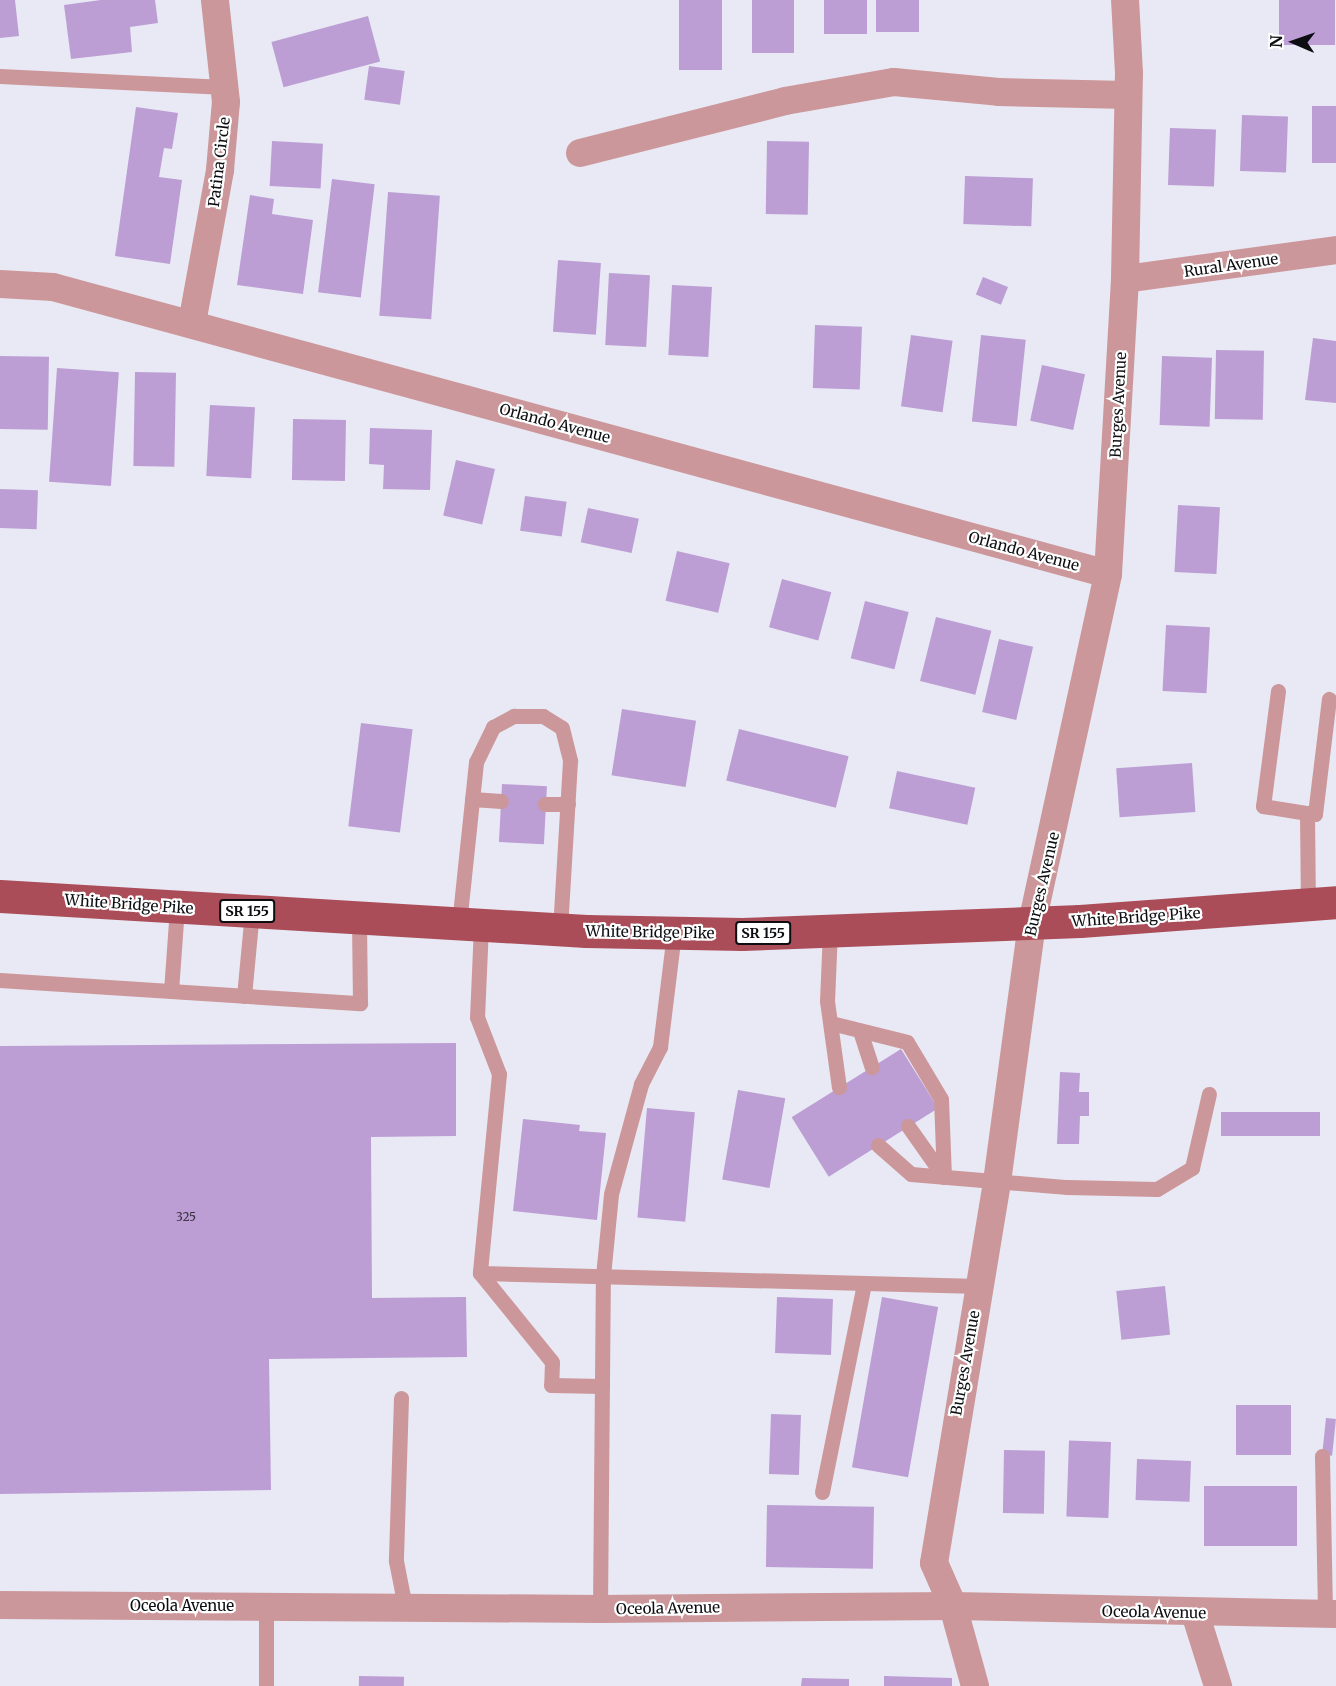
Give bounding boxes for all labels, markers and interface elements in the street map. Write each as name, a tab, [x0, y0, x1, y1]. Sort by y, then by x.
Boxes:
north arrow	[1264, 12, 1324, 72]
text: N	[1266, 35, 1286, 48]
street label: Patina Circle	[205, 116, 233, 208]
street label: Rural Avenue	[1183, 249, 1279, 281]
street label: Burges Avenue	[1106, 352, 1130, 458]
street label: Orlando Avenue	[498, 400, 612, 446]
street label: Orlando Avenue	[967, 528, 1081, 574]
street label: Burges Avenue	[1021, 830, 1063, 938]
street label: White Bridge Pike	[64, 891, 194, 917]
road number: SR 155	[218, 900, 276, 922]
street label: White Bridge Pike	[1071, 904, 1201, 930]
street label: White Bridge Pike	[585, 922, 715, 942]
road number: SR 155	[734, 922, 792, 944]
house number: 325	[176, 1210, 196, 1224]
street label: Burges Avenue	[947, 1309, 983, 1417]
street label: Oceola Avenue	[130, 1597, 234, 1615]
street label: Oceola Avenue	[616, 1598, 720, 1618]
street label: Oceola Avenue	[1102, 1602, 1206, 1622]

